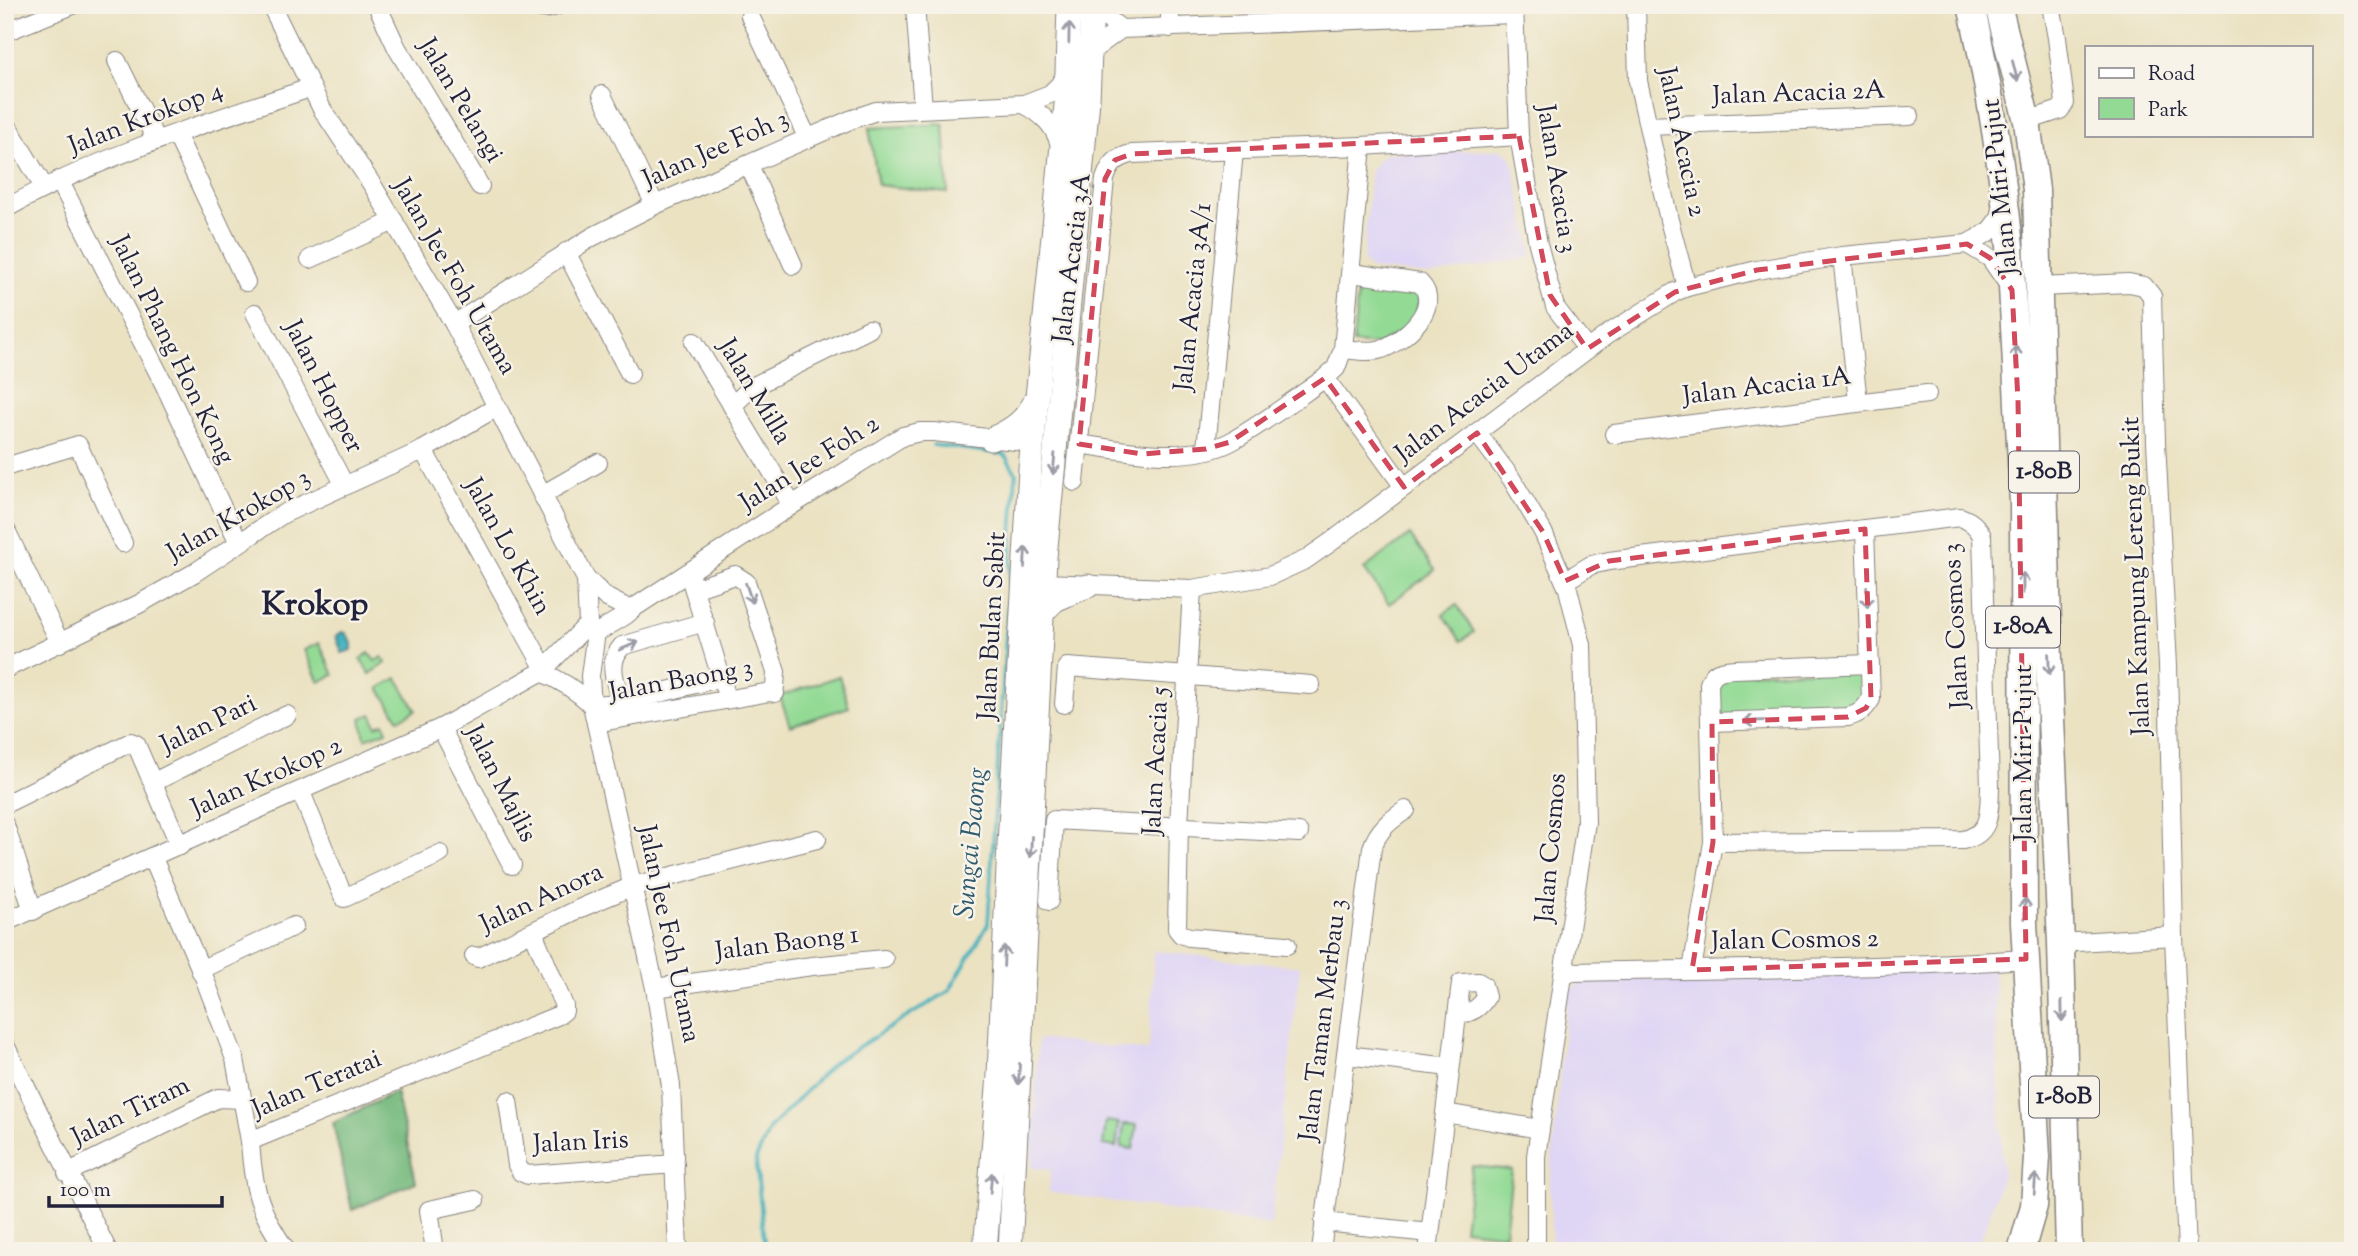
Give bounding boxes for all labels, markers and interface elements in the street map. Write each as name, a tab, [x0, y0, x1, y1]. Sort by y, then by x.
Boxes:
one-way arrow	[1062, 22, 1076, 45]
street label: Jalan Pelangi	[407, 30, 512, 170]
legend	[2085, 46, 2312, 136]
one-way arrow	[2009, 59, 2022, 82]
text: Road	[2148, 60, 2195, 90]
street label: Jalan Acacia 2	[1647, 62, 1715, 220]
street label: Jalan Acacia 2A	[1710, 72, 1886, 116]
street label: Jalan Krokop 4	[62, 73, 228, 166]
text: Park	[2148, 96, 2189, 126]
street label: Jalan Miri-Pujut	[1973, 97, 2029, 279]
street label: Jalan Acacia 3	[1526, 100, 1586, 256]
street label: Jalan Jee Foh 3	[635, 101, 795, 200]
street label: Jalan Jee Foh Utama	[382, 170, 525, 382]
street label: Jalan Acacia 3A	[1044, 171, 1102, 347]
street label: Jalan Acacia 3A/1	[1166, 201, 1222, 395]
street label: Jalan Phang Hon Kong	[100, 228, 243, 471]
street label: Jalan Hopper	[273, 312, 372, 460]
street label: Jalan Acacia Utama	[1386, 313, 1582, 474]
street label: Jalan Milla	[707, 330, 800, 452]
one-way arrow	[2009, 344, 2022, 367]
street label: Jalan Acacia 1A	[1679, 358, 1853, 416]
street label: Jalan Jee Foh 2	[731, 406, 887, 523]
street label: Jalan Kampung Lereng Bukit	[2113, 416, 2161, 738]
one-way arrow	[1047, 452, 1060, 475]
road number: 1-80B	[2009, 452, 2079, 492]
street label: Jalan Krokop 3	[159, 460, 318, 573]
street label: Jalan Lo Khin	[453, 470, 560, 622]
street label: Jalan Bulan Sabit	[969, 531, 1016, 723]
street label: Jalan Cosmos 3	[1934, 542, 1980, 712]
one-way arrow	[1018, 546, 1031, 569]
one-way arrow	[2016, 572, 2030, 595]
one-way arrow	[744, 581, 756, 603]
district label: Krokop	[262, 582, 368, 630]
one-way arrow	[1861, 585, 1874, 608]
road number: 1-80A	[1986, 606, 2060, 648]
one-way arrow	[618, 638, 639, 651]
street label: Jalan Baong 3	[604, 650, 756, 712]
one-way arrow	[2042, 652, 2056, 675]
street label: Jalan Miri-Pujut	[2006, 664, 2043, 844]
street label: Jalan Pari	[153, 686, 263, 765]
street label: Jalan Acacia 5	[1135, 686, 1179, 838]
one-way arrow	[1743, 714, 1766, 727]
street label: Jalan Majlis	[454, 717, 545, 849]
street label: Jalan Krokop 2	[184, 728, 348, 829]
water label: Sungai Baong	[945, 766, 999, 920]
street label: Jalan Cosmos	[1527, 772, 1577, 926]
street label: Jalan Jee Foh Utama	[626, 820, 709, 1046]
one-way arrow	[1024, 836, 1037, 858]
street label: Jalan Anora	[473, 854, 610, 944]
street label: Jalan Taman Merbau 3	[1291, 897, 1357, 1145]
one-way arrow	[2018, 897, 2031, 920]
street label: Jalan Baong 1	[711, 917, 861, 971]
street label: Jalan Cosmos 2	[1709, 921, 1879, 961]
one-way arrow	[998, 944, 1011, 967]
one-way arrow	[2056, 999, 2069, 1022]
street label: Jalan Teratai	[245, 1041, 388, 1130]
one-way arrow	[1012, 1063, 1025, 1085]
street label: Jalan Tiram	[64, 1067, 196, 1157]
road number: 1-80B	[2029, 1077, 2099, 1118]
street label: Jalan Iris	[530, 1122, 630, 1164]
scale bar	[49, 1165, 222, 1209]
one-way arrow	[985, 1172, 998, 1195]
one-way arrow	[2029, 1174, 2042, 1196]
text: 100 m	[60, 1176, 111, 1206]

